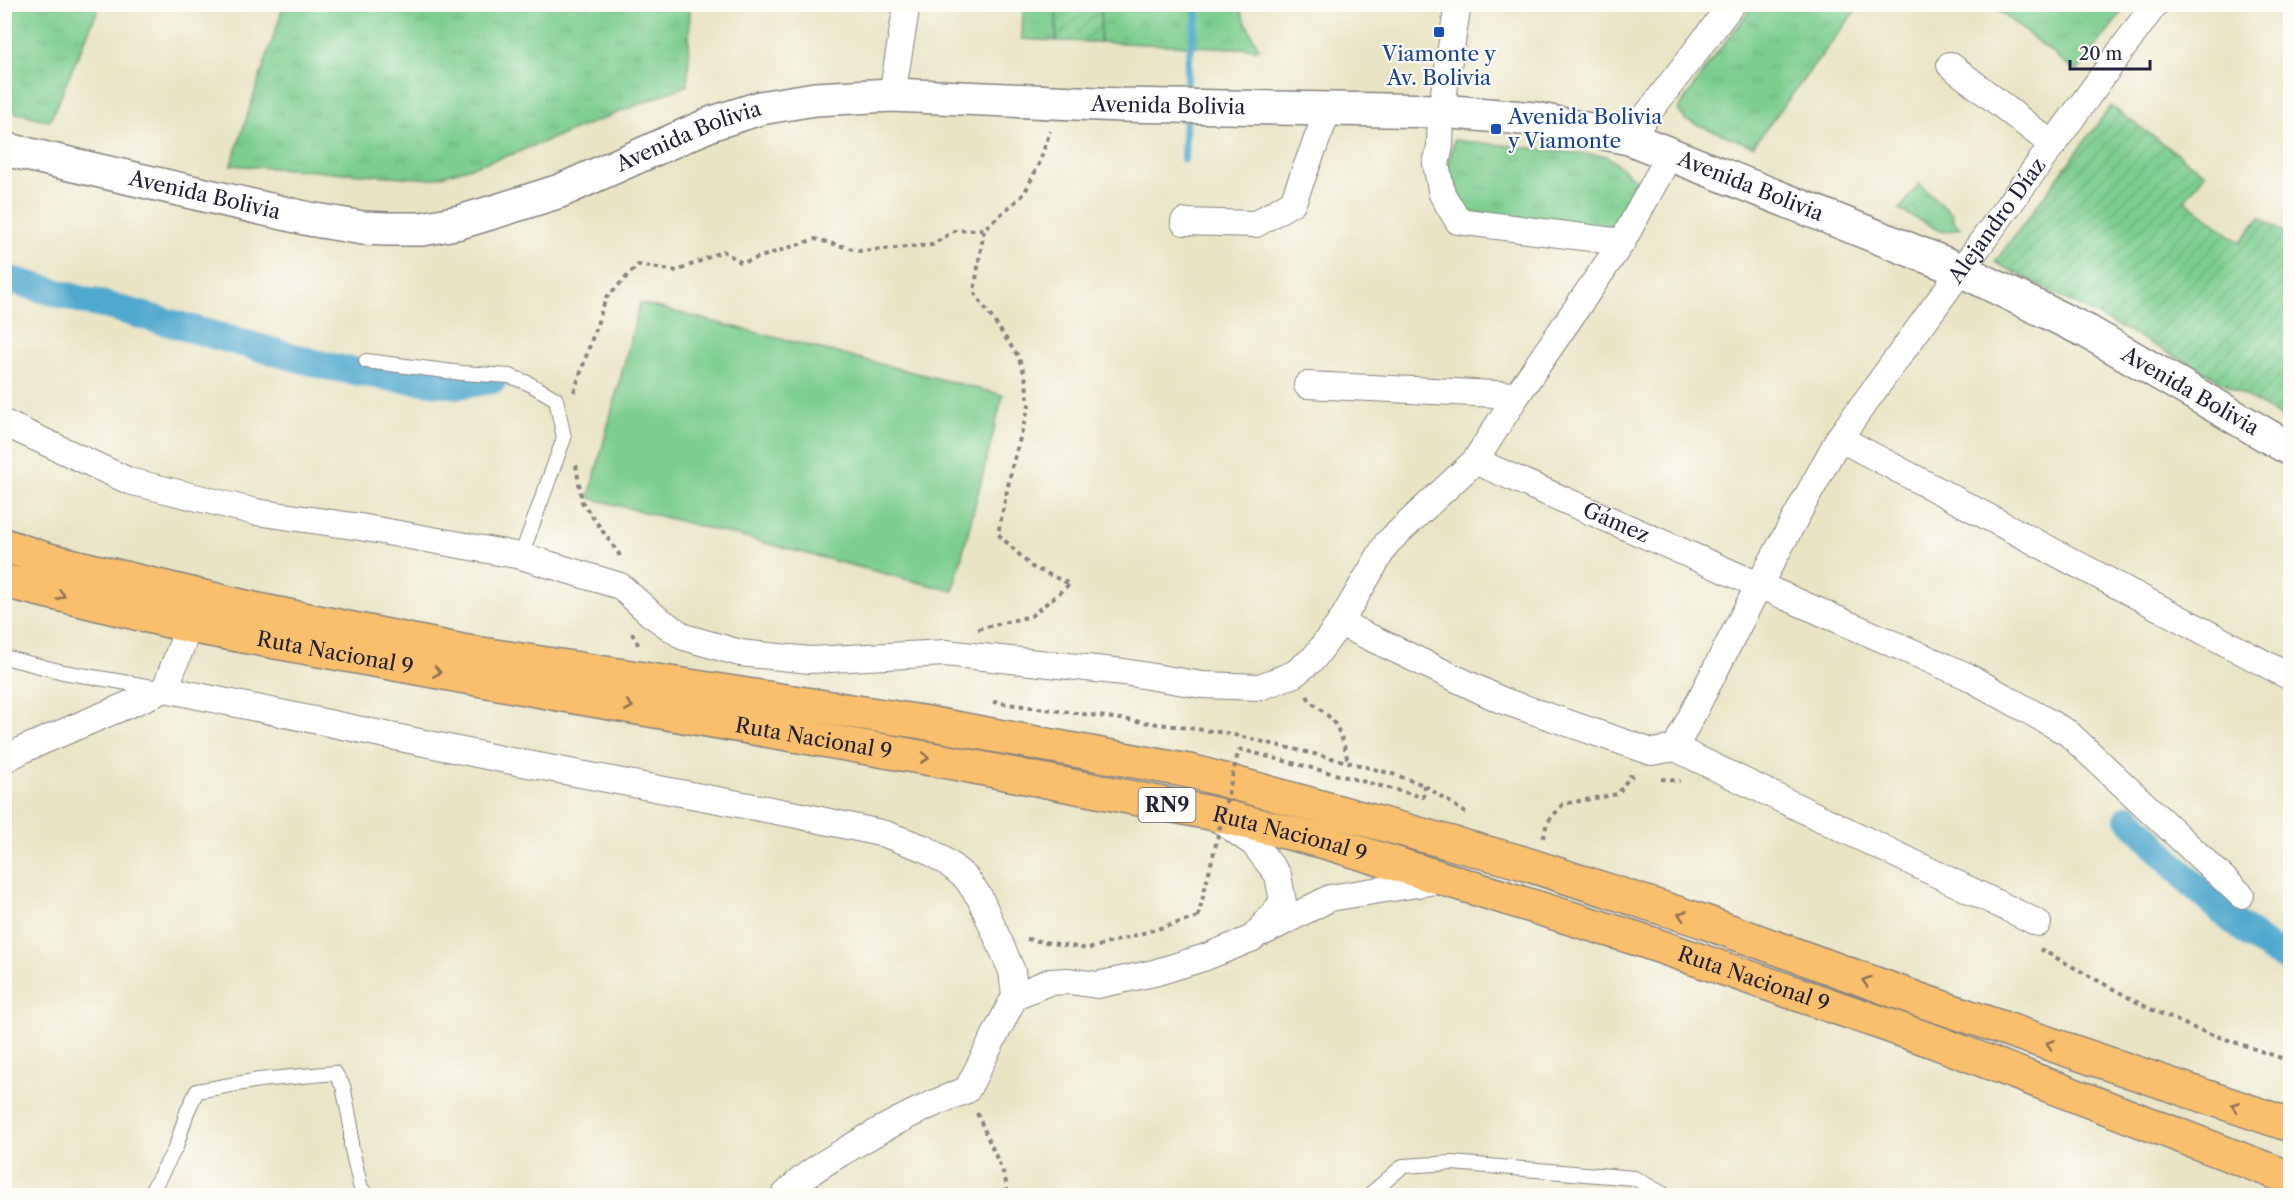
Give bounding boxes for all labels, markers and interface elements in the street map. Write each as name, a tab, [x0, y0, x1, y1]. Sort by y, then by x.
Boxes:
marker: Viamonte y Av. Bolivia	[1432, 25, 1446, 39]
scale bar	[2070, 33, 2150, 71]
place label: Viamonte y Av. Bolivia	[1381, 41, 1496, 90]
text: 20 m	[2079, 43, 2123, 65]
street label: Avenida Bolivia	[1089, 91, 1247, 119]
street label: Avenida Bolivia	[611, 95, 765, 177]
place label: Avenida Bolivia y Viamonte	[1507, 104, 1663, 153]
marker: Avenida Bolivia y Viamonte	[1489, 122, 1503, 136]
street label: Avenida Bolivia	[1673, 145, 1828, 226]
street label: Alejandro Díaz	[1942, 153, 2051, 289]
street label: Avenida Bolivia	[126, 165, 284, 224]
street label: Avenida Bolivia	[2117, 341, 2264, 441]
street label: Gámez	[1579, 497, 1653, 548]
one-way arrow	[56, 587, 66, 600]
street label: Ruta Nacional 9	[255, 626, 416, 679]
one-way arrow	[433, 665, 442, 677]
one-way arrow	[624, 699, 634, 712]
street label: Ruta Nacional 9	[733, 712, 894, 764]
one-way arrow	[920, 751, 930, 763]
road number: RN9	[1138, 788, 1196, 822]
street label: Ruta Nacional 9	[1210, 801, 1370, 866]
one-way arrow	[1677, 909, 1688, 922]
street label: Ruta Nacional 9	[1675, 941, 1833, 1016]
one-way arrow	[1861, 976, 1872, 989]
one-way arrow	[2045, 1039, 2056, 1051]
one-way arrow	[2230, 1101, 2241, 1114]

